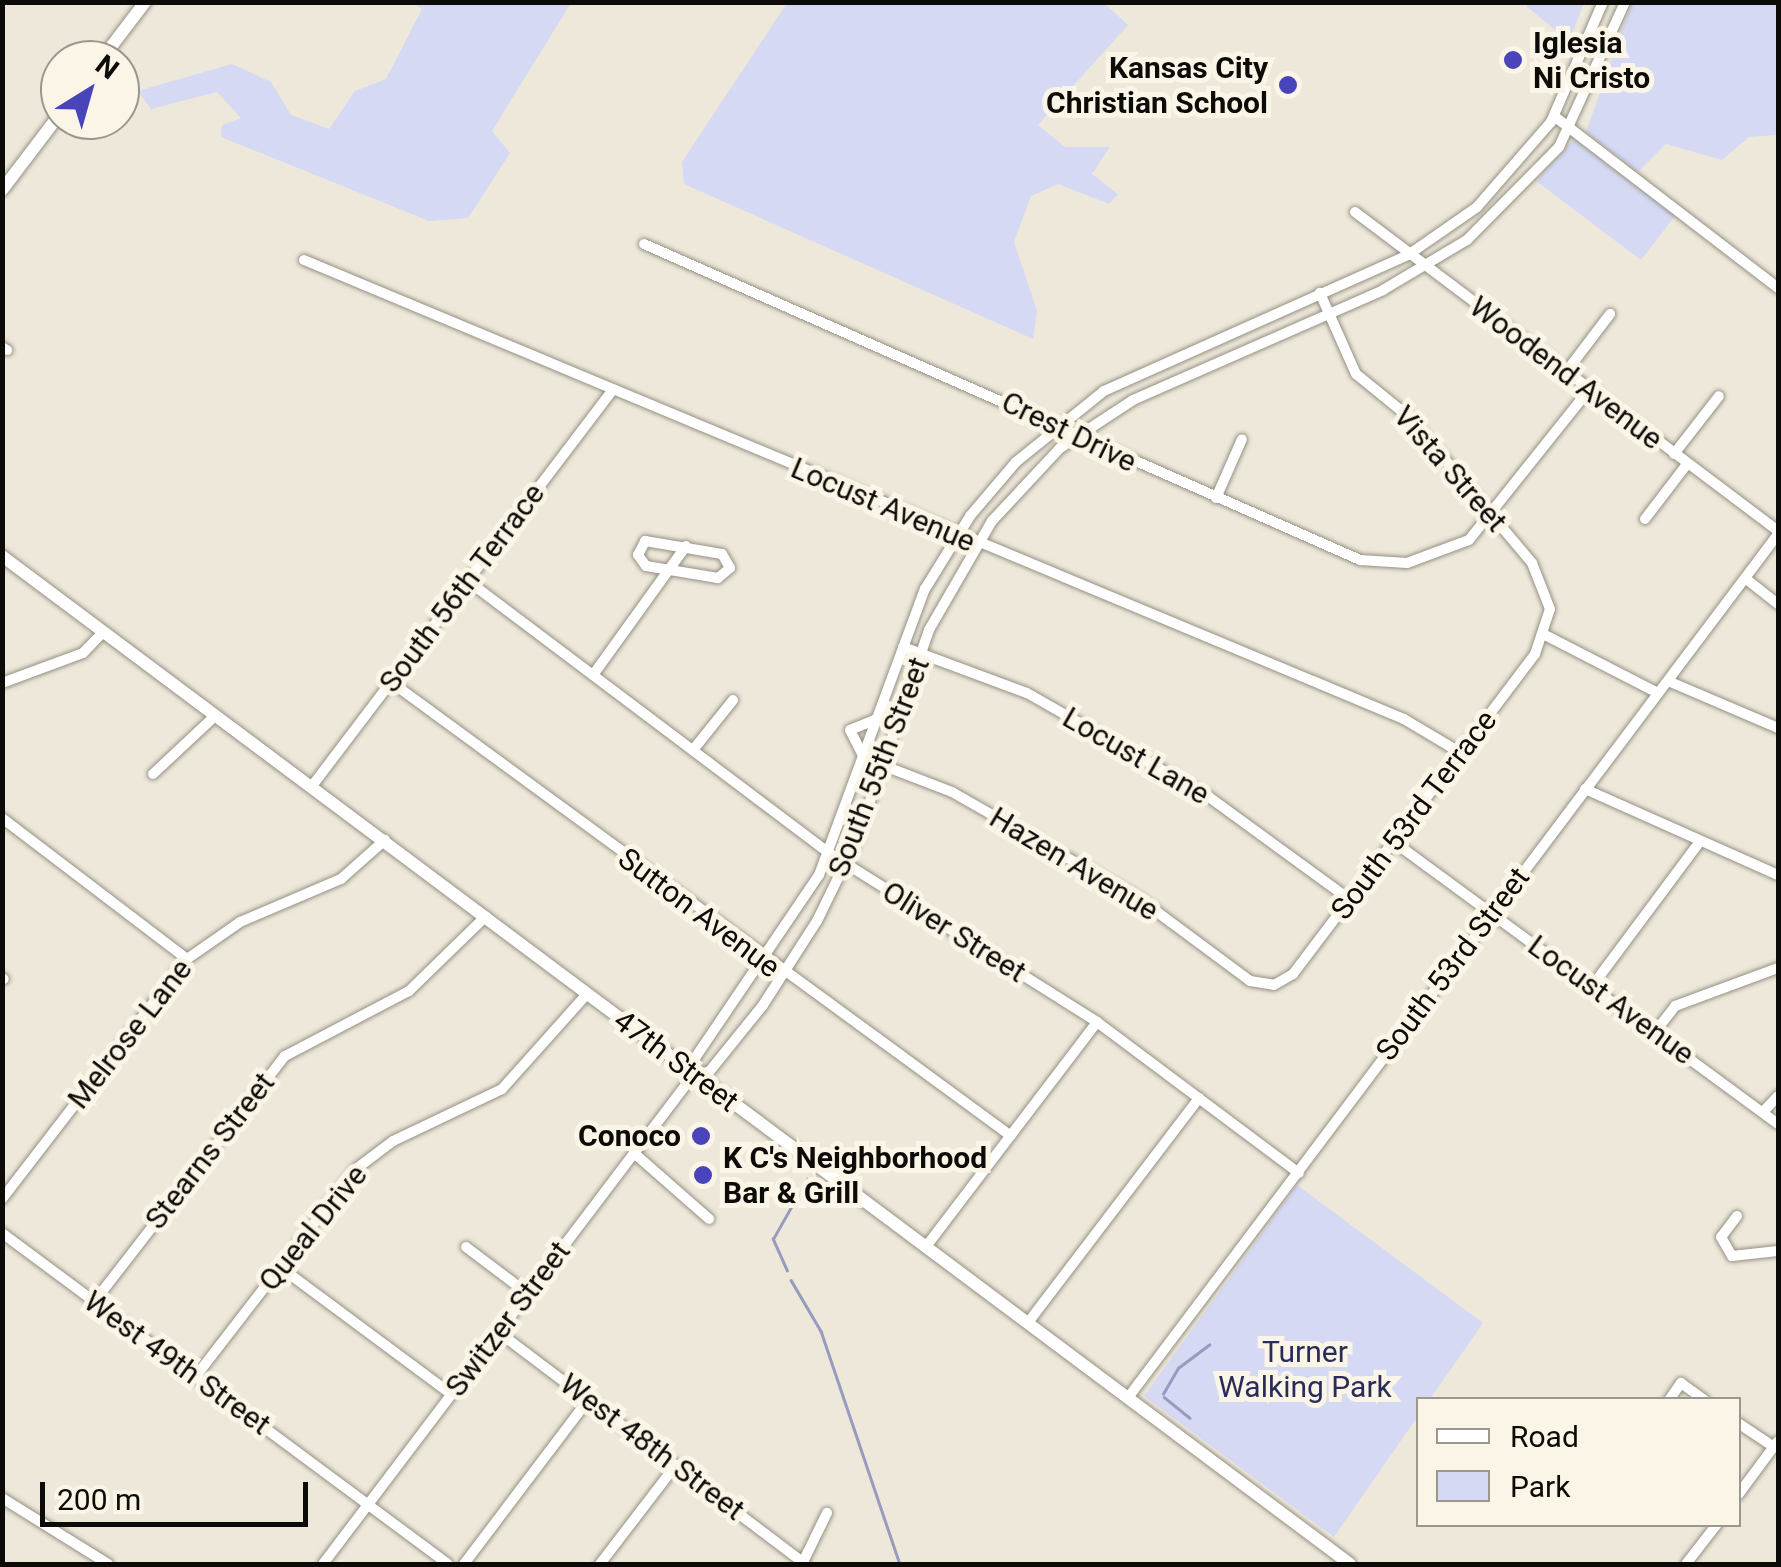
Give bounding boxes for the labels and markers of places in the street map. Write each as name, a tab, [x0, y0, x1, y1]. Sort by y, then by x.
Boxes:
place label: Iglesia Ni Cristo	[1533, 25, 1650, 96]
marker: Iglesia Ni Cristo	[1502, 49, 1524, 71]
place label: Kansas City Christian School	[1046, 50, 1268, 120]
marker: Kansas City Christian School	[1277, 74, 1299, 96]
place label: Conoco	[578, 1118, 681, 1154]
marker: Conoco	[690, 1125, 712, 1147]
place label: K C's Neighborhood Bar & Grill	[723, 1140, 987, 1210]
marker: K C's Neighborhood Bar & Grill	[692, 1164, 714, 1186]

